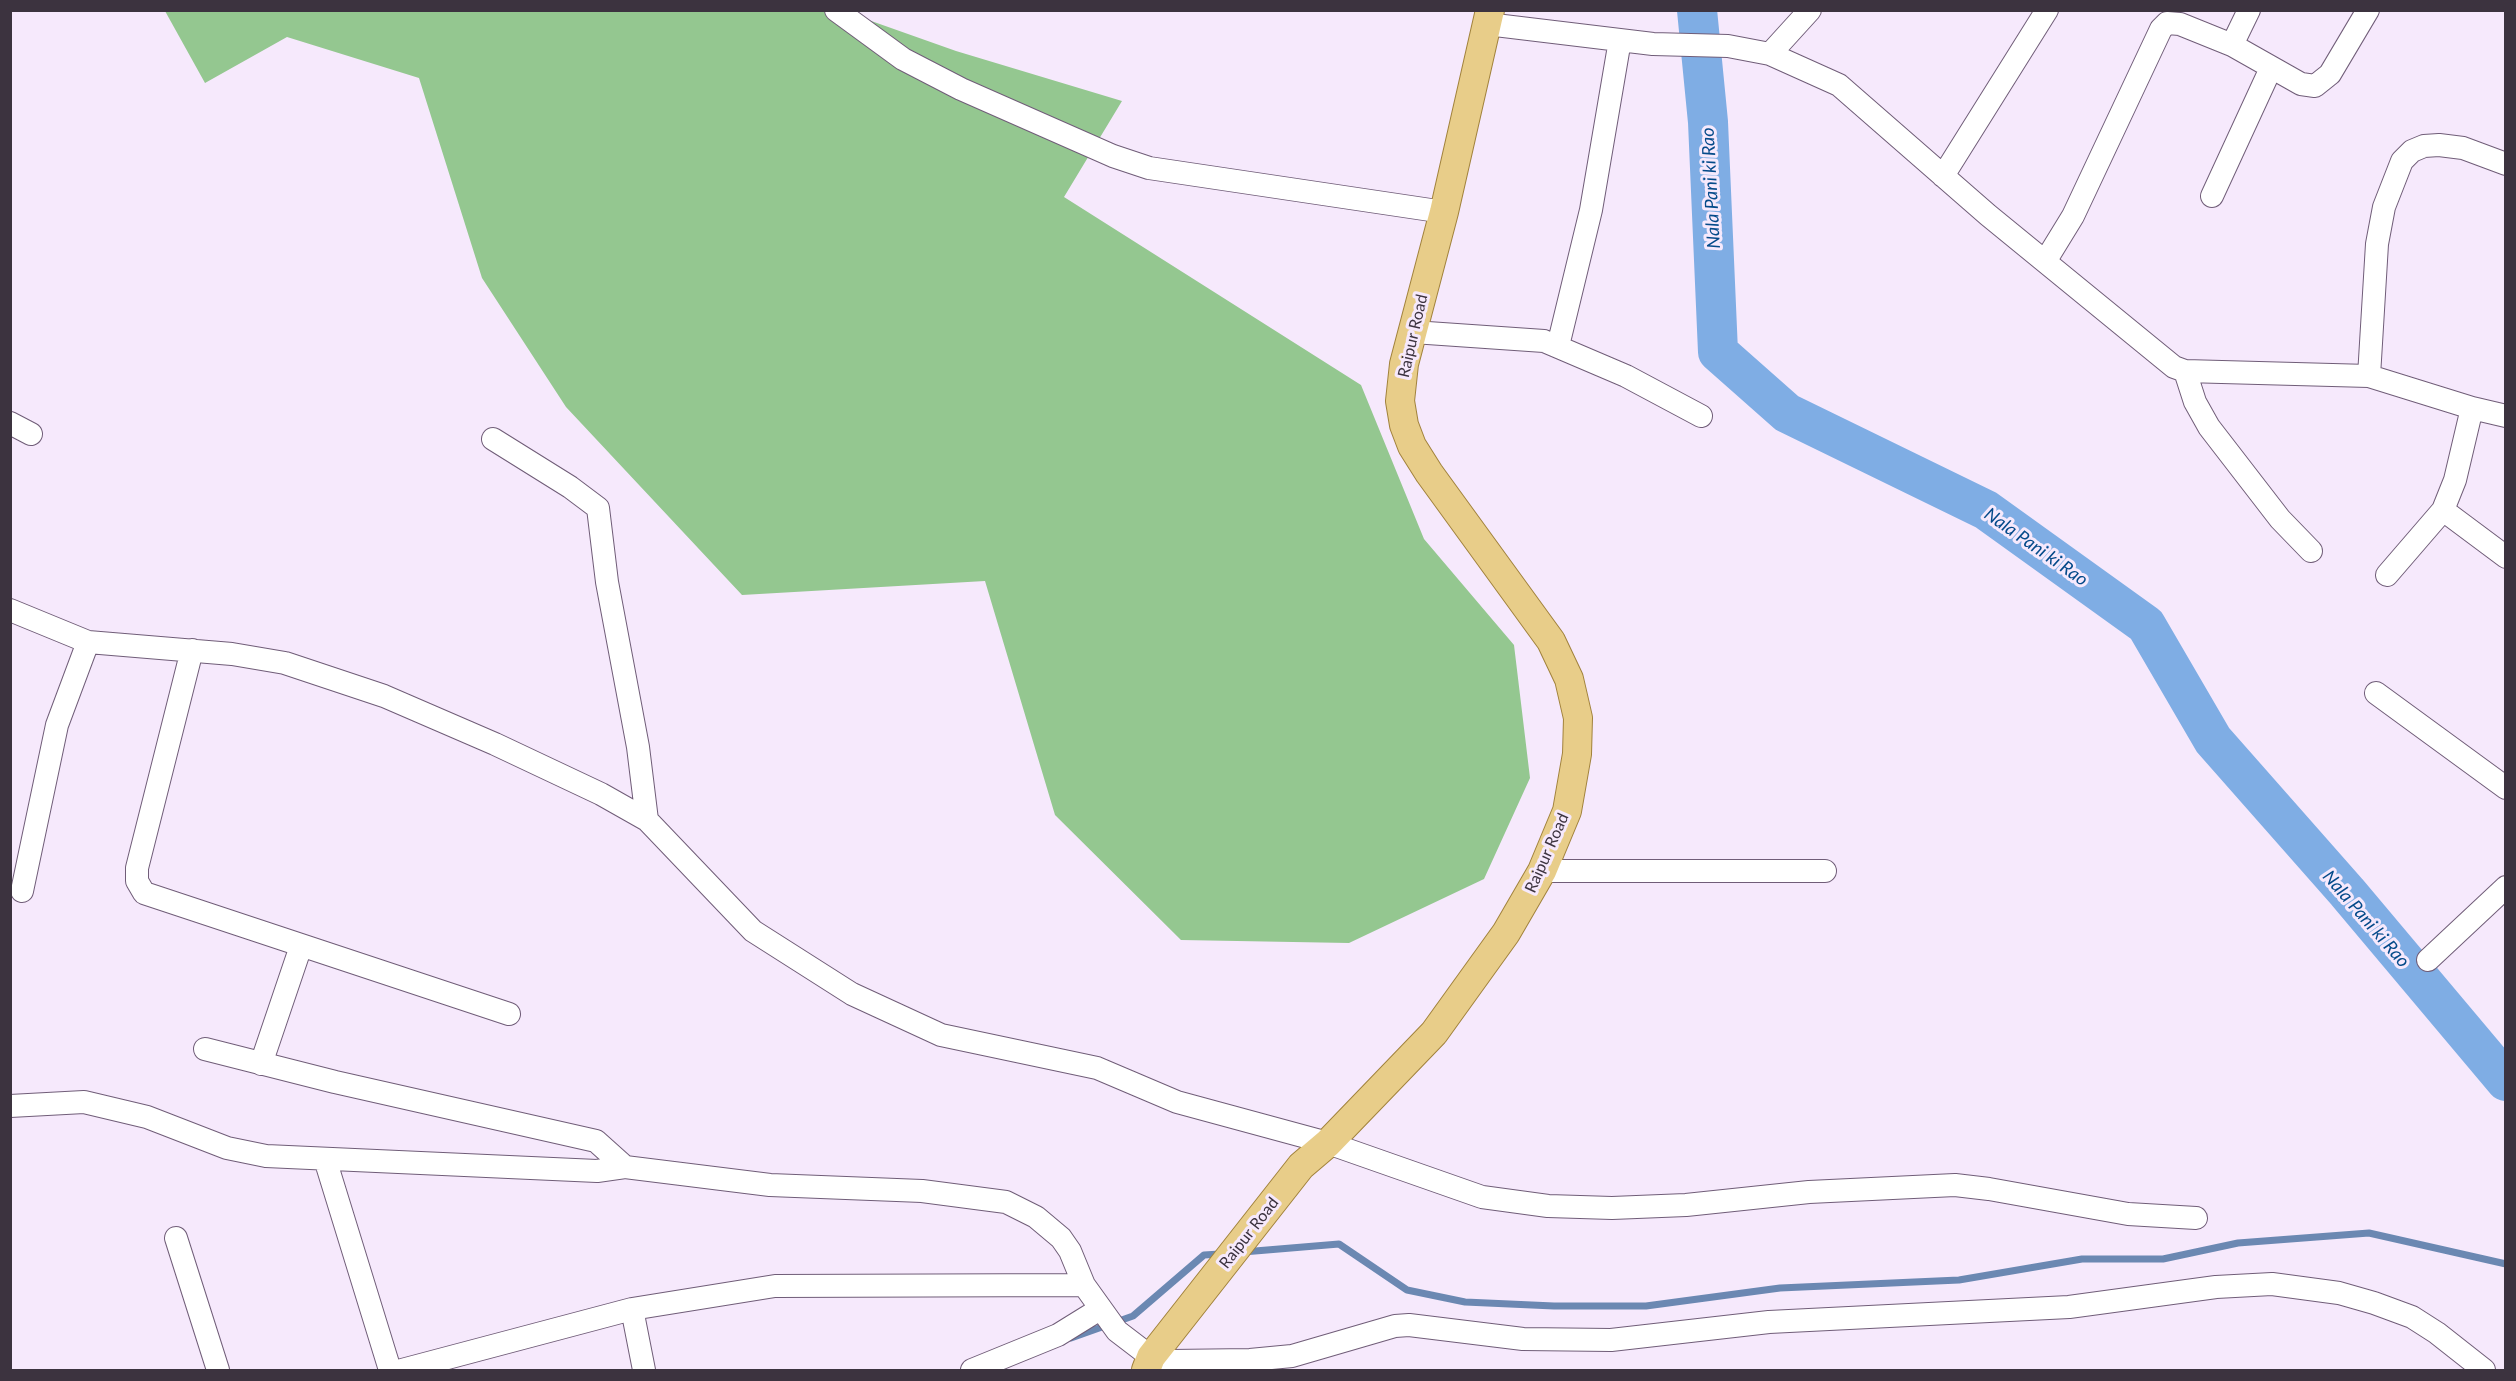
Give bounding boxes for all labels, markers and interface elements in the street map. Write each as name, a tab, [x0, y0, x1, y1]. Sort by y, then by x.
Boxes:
water label: Nala Pani ki Rao	[1697, 127, 1725, 249]
street label: Raipur Road	[1394, 292, 1432, 380]
water label: Nala Pani ki Rao	[1980, 503, 2092, 591]
street label: Raipur Road	[1521, 810, 1573, 896]
water label: Nala Pani ki Rao	[2318, 866, 2414, 972]
street label: Raipur Road	[1215, 1194, 1283, 1272]

